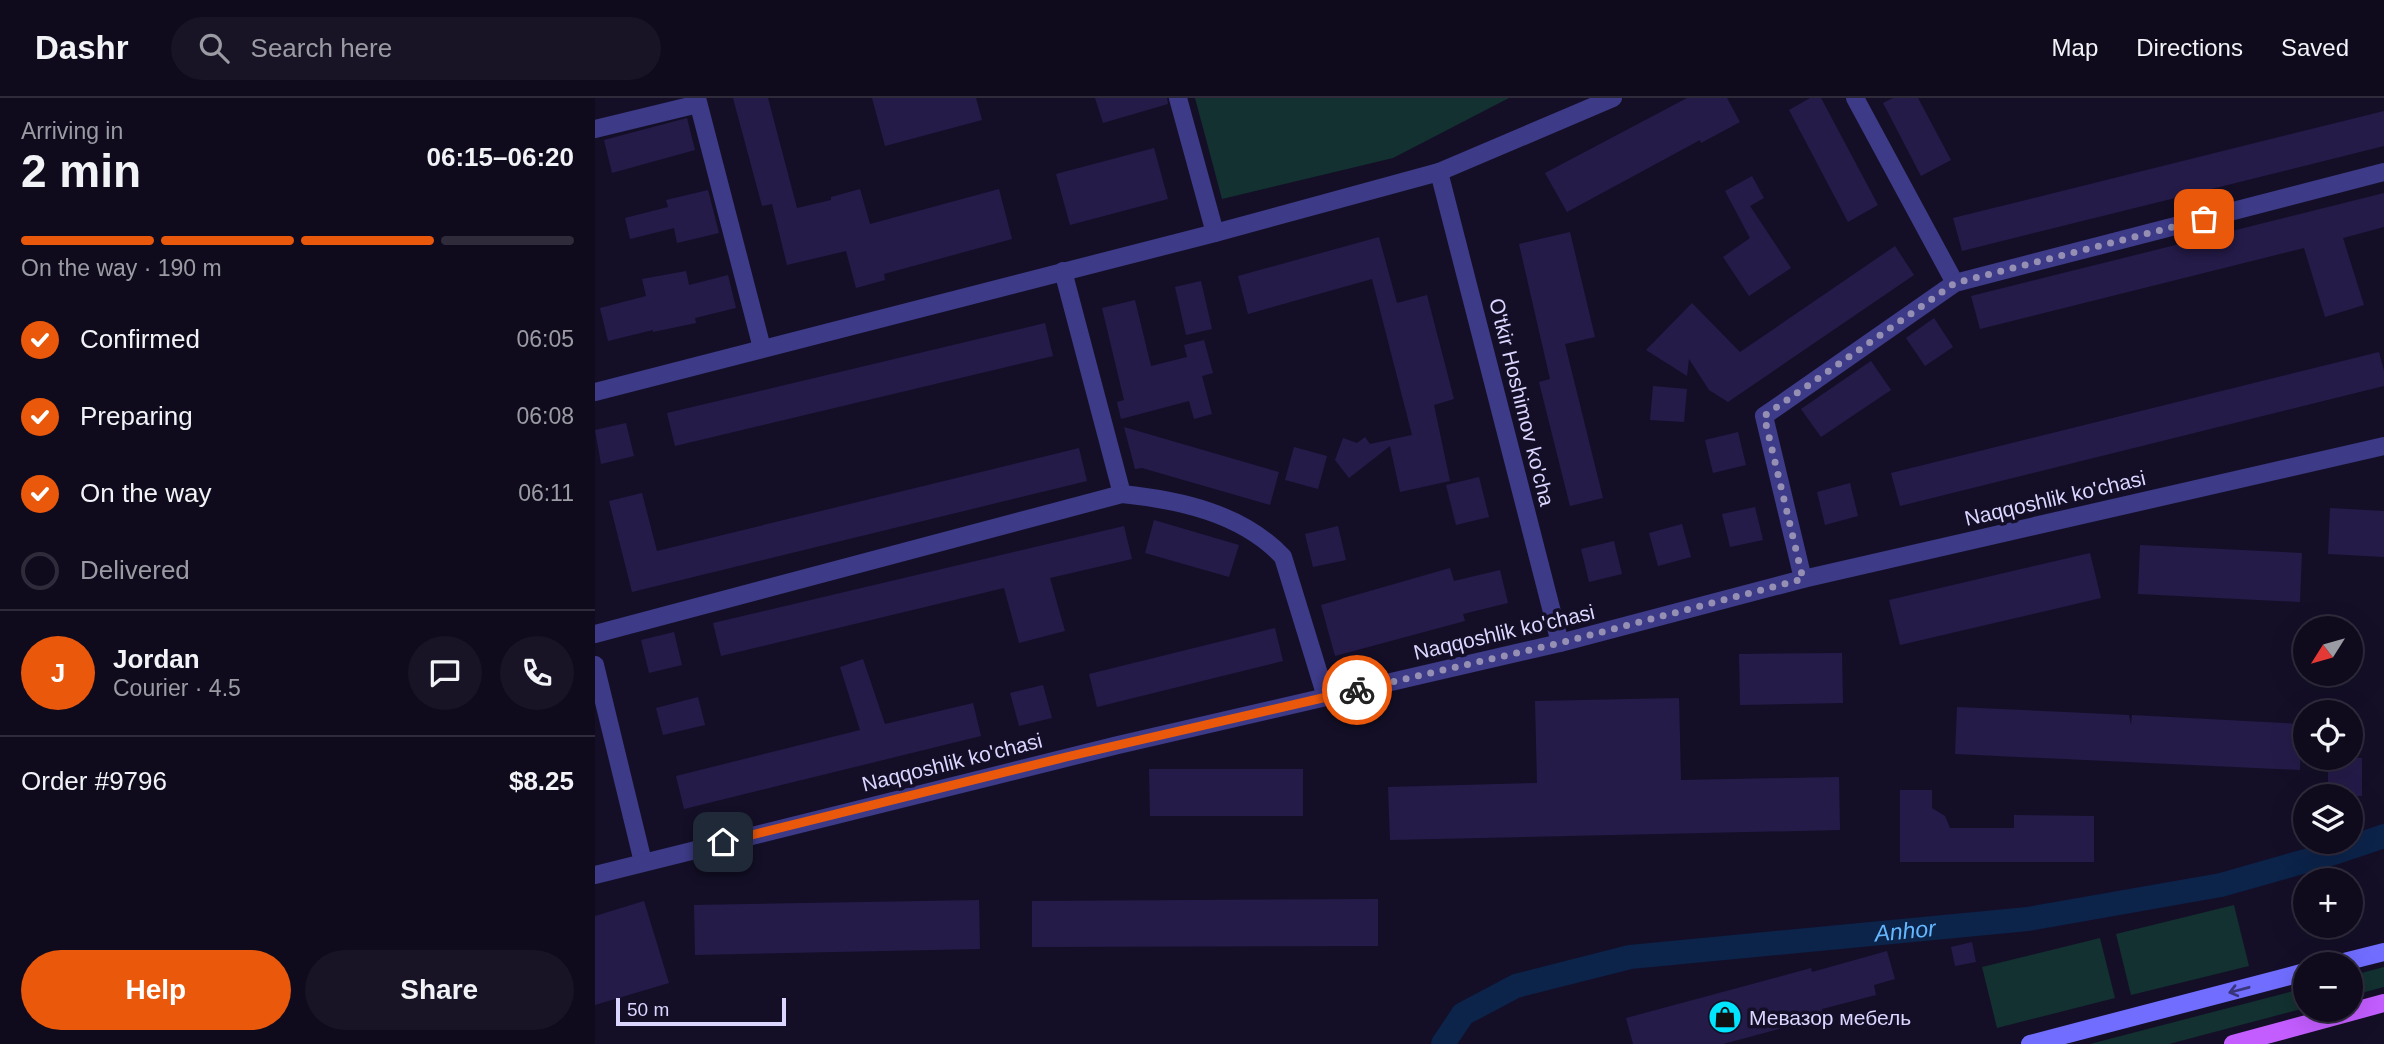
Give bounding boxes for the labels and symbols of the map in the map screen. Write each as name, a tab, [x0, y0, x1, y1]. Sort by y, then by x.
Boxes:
pin	[2174, 189, 2234, 249]
street label: O'tkir Hoshimov ko'cha	[1485, 296, 1559, 509]
street label: Naqqoshlik ko'chasi	[1962, 466, 2148, 530]
street label: Naqqoshlik ko'chasi	[1411, 600, 1597, 664]
north arrow	[2293, 616, 2363, 686]
courier	[1322, 655, 1392, 725]
street label: Naqqoshlik ko'chasi	[859, 728, 1045, 796]
pin	[693, 812, 753, 872]
water label: Anhor	[1871, 915, 1938, 947]
one-way arrow	[2228, 984, 2250, 997]
scale bar	[616, 995, 786, 1027]
shop icon: Мевазор мебель	[1706, 998, 1744, 1036]
place label: Мевазор мебель	[1749, 1006, 1911, 1029]

